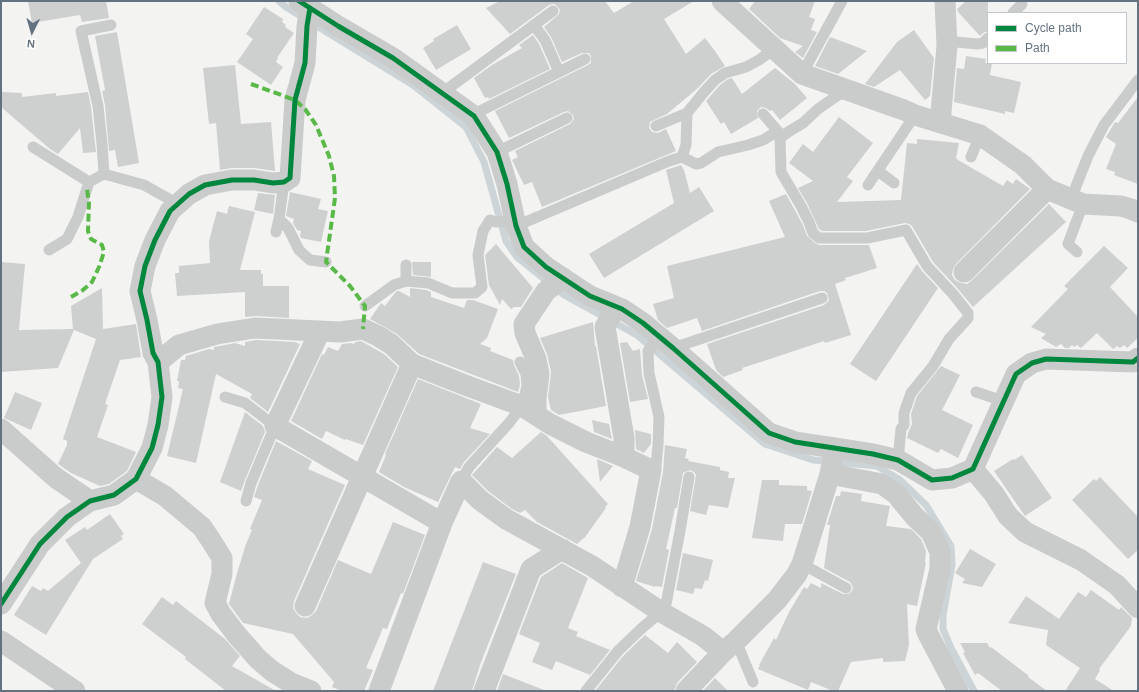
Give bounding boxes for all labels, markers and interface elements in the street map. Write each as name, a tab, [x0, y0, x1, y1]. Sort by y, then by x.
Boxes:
north arrow	[12, 12, 52, 52]
legend	[987, 12, 1127, 64]
text: Cycle path	[1025, 21, 1082, 35]
text: N	[26, 38, 35, 50]
text: Path	[1025, 41, 1050, 55]

